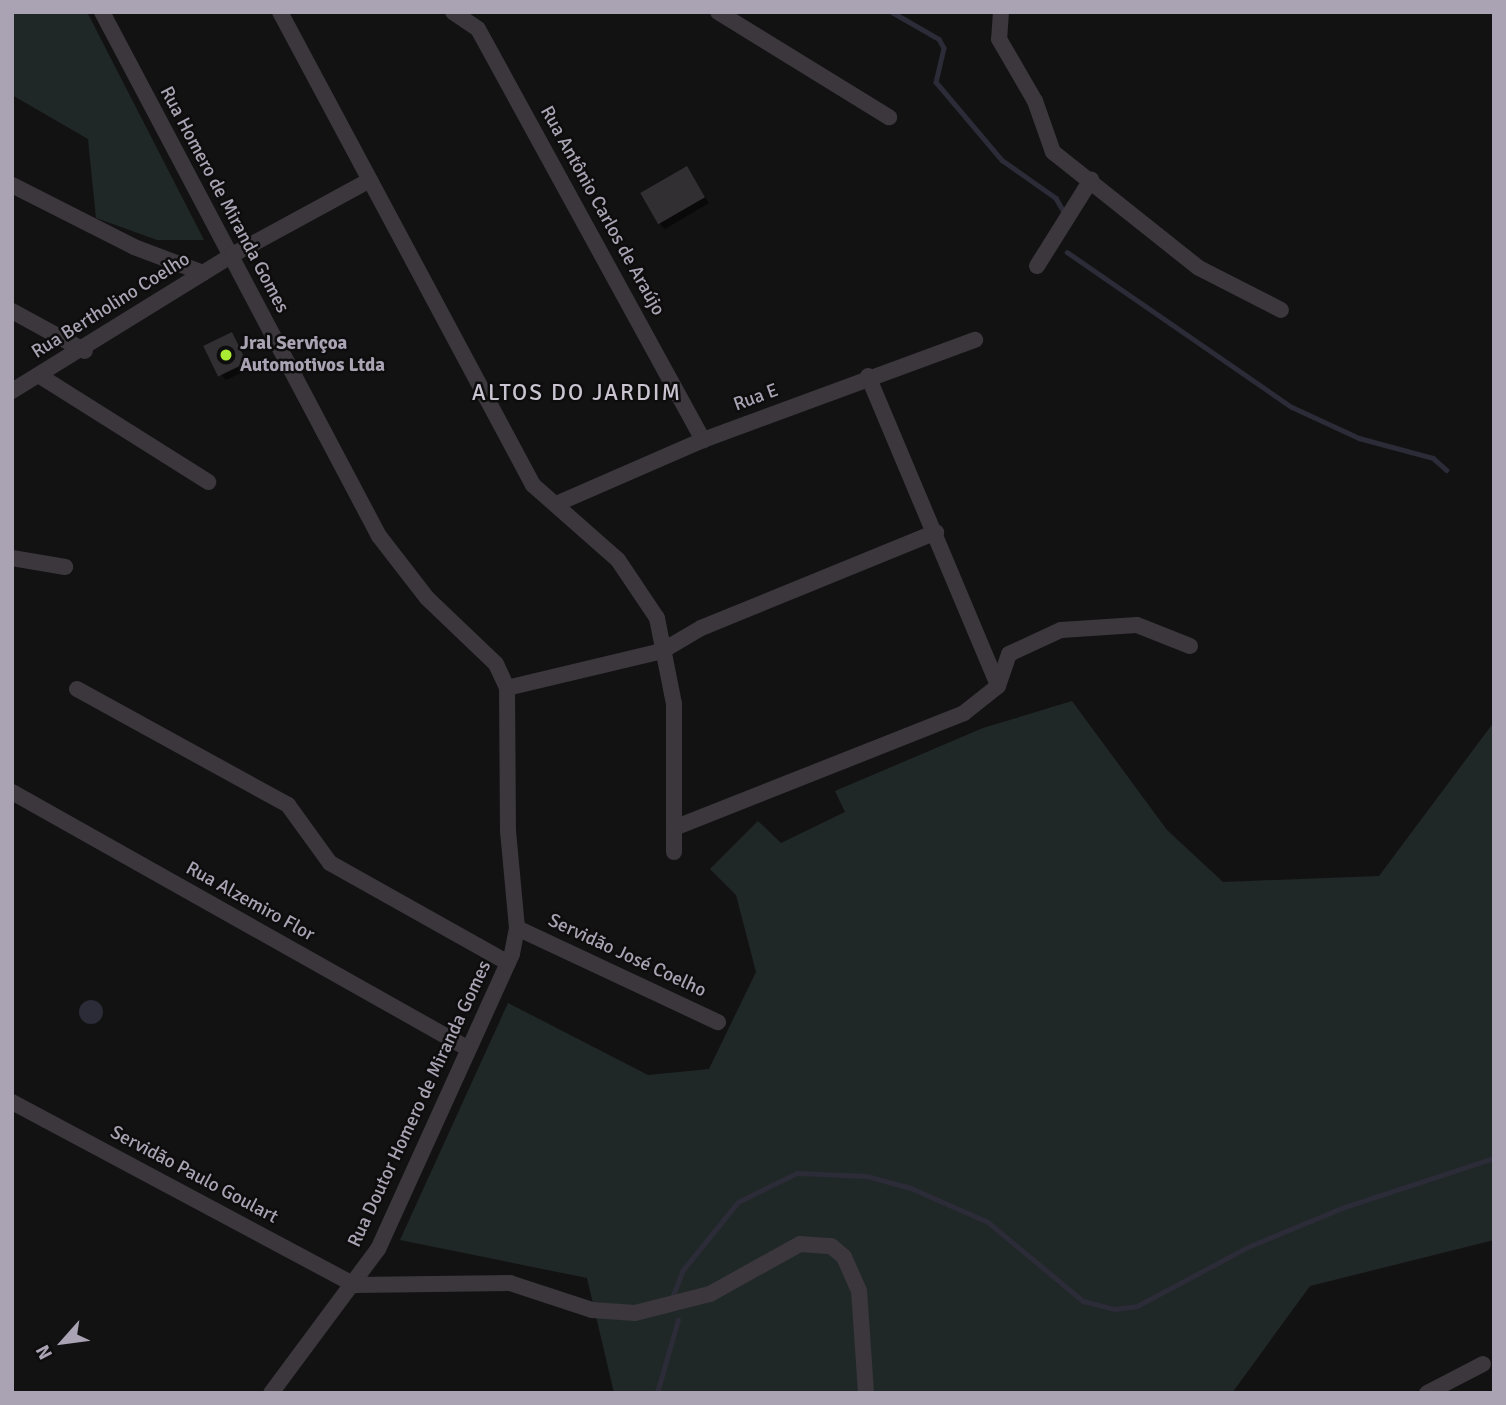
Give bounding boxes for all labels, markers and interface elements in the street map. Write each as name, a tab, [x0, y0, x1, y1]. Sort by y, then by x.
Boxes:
street label: Rua Homero de Miranda Gomes	[154, 83, 294, 317]
street label: Rua Antônio Carlos de Araújo	[535, 102, 669, 320]
street label: Rua Bertholino Coelho	[28, 248, 194, 364]
place label: Jral Serviçoa Automotivos Ltda	[240, 333, 385, 377]
marker: Jral Serviçoa Automotivos Ltda	[218, 347, 234, 363]
district label: ALTOS DO JARDIM	[474, 379, 680, 407]
street label: Rua E	[731, 379, 781, 417]
street label: Rua Alzemiro Flor	[182, 857, 318, 947]
street label: Servidão José Coelho	[544, 909, 710, 1003]
street label: Rua Doutor Homero de Miranda Gomes	[343, 957, 497, 1251]
street label: Servidão Paulo Goulart	[106, 1121, 282, 1229]
north arrow	[28, 1307, 98, 1377]
text: N	[31, 1340, 58, 1363]

